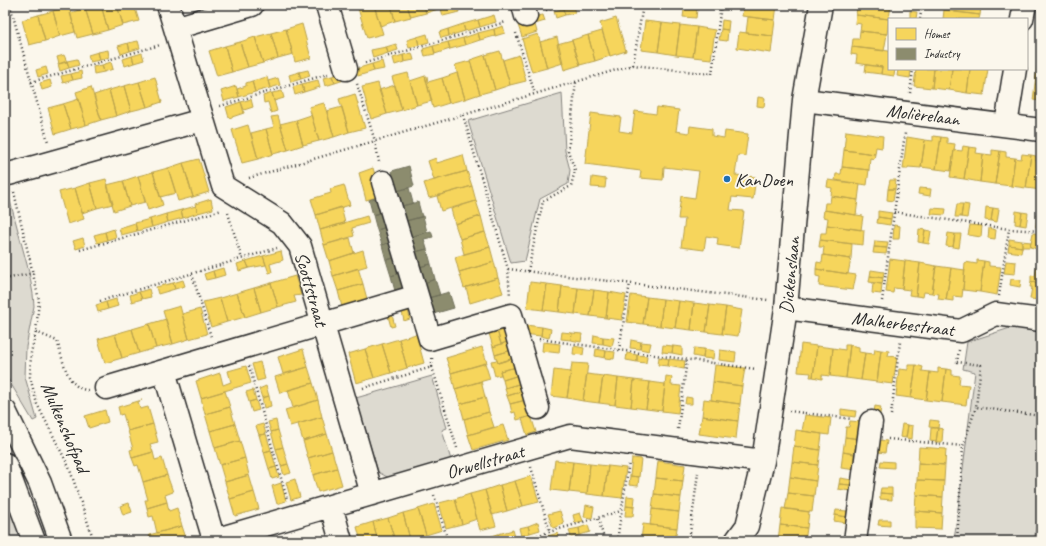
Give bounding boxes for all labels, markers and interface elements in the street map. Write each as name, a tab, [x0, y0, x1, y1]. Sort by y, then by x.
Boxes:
legend	[888, 18, 1028, 70]
text: Homes	[924, 26, 951, 42]
text: Industry	[924, 46, 961, 62]
street label: Molièrelaan	[885, 99, 962, 132]
place label: KanDoen	[735, 168, 793, 192]
marker: KanDoen	[722, 174, 732, 184]
street label: Dickenslaan	[774, 234, 806, 315]
street label: Scottstraat	[289, 249, 334, 331]
street label: Malherbestraat	[850, 306, 957, 342]
street label: Mulkenshofpad	[35, 379, 96, 479]
street label: Orwellstraat	[444, 439, 529, 485]

